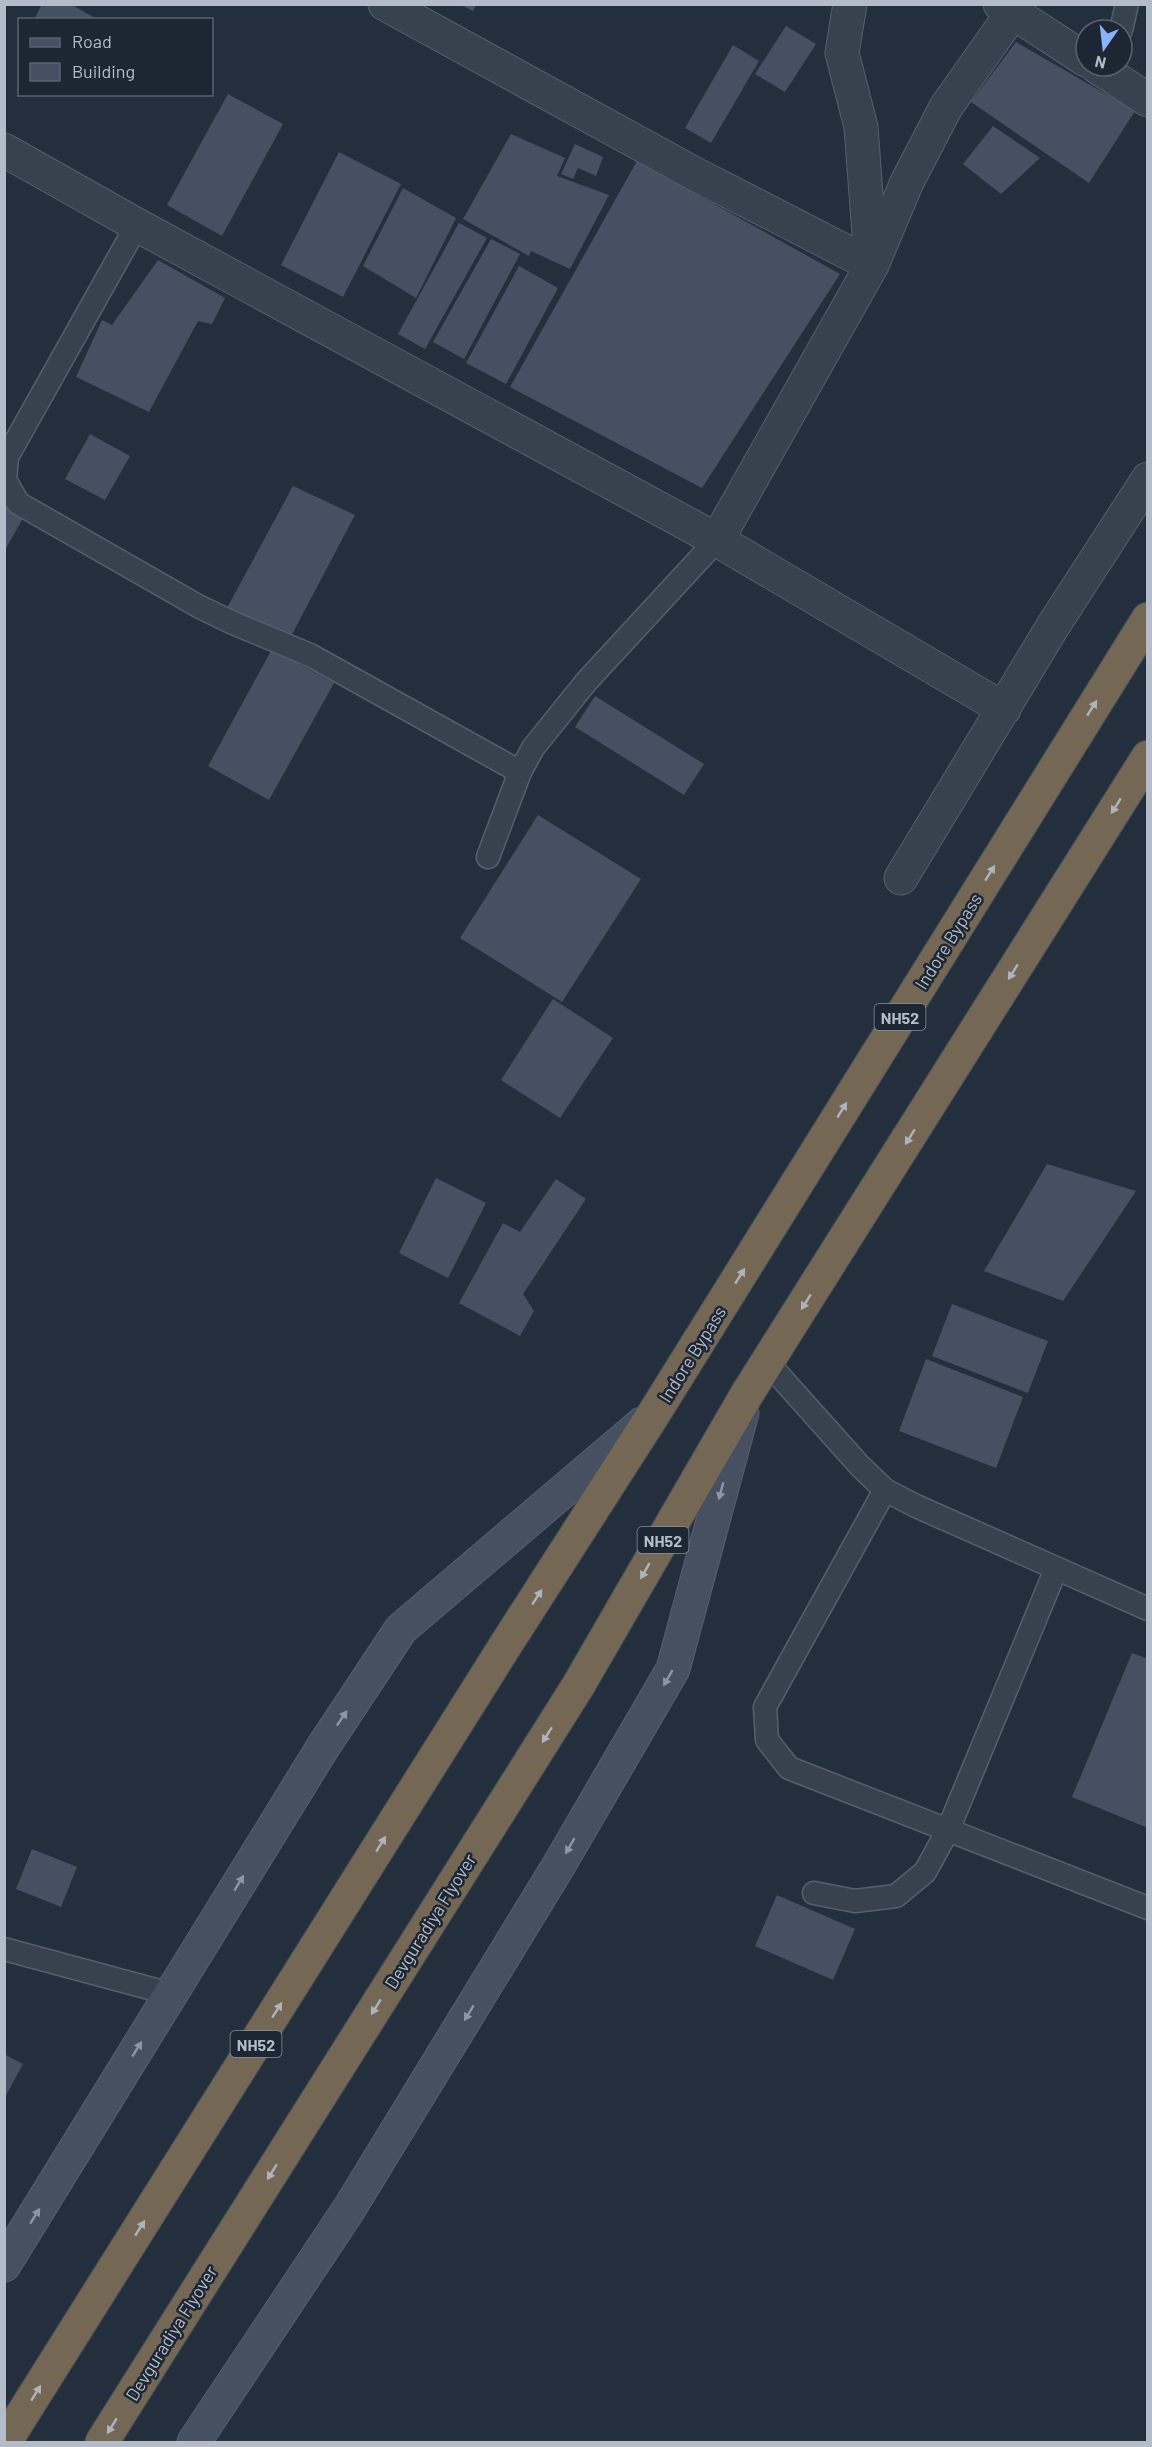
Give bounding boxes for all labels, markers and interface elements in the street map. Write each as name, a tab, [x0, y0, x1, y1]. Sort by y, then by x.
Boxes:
legend	[18, 18, 213, 96]
north arrow	[1074, 18, 1134, 78]
text: Road	[72, 30, 112, 52]
text: N	[1093, 53, 1108, 74]
text: Building	[72, 60, 135, 82]
one-way arrow	[1087, 700, 1098, 716]
one-way arrow	[1111, 798, 1122, 815]
one-way arrow	[984, 865, 995, 881]
street label: Indore Bypass	[910, 889, 986, 993]
one-way arrow	[1008, 964, 1019, 980]
road number: NH52	[874, 1004, 926, 1030]
one-way arrow	[837, 1102, 848, 1119]
one-way arrow	[904, 1129, 915, 1145]
one-way arrow	[734, 1268, 745, 1284]
one-way arrow	[801, 1294, 812, 1310]
street label: Indore Bypass	[654, 1302, 730, 1406]
one-way arrow	[716, 1482, 725, 1500]
road number: NH52	[638, 1527, 688, 1553]
one-way arrow	[640, 1563, 650, 1580]
one-way arrow	[531, 1589, 542, 1605]
one-way arrow	[662, 1670, 673, 1686]
one-way arrow	[336, 1710, 348, 1726]
one-way arrow	[542, 1727, 553, 1743]
one-way arrow	[375, 1836, 386, 1852]
one-way arrow	[564, 1838, 575, 1854]
street label: Devguradiya Flyover	[380, 1849, 481, 1993]
one-way arrow	[234, 1875, 245, 1891]
one-way arrow	[371, 1999, 382, 2015]
one-way arrow	[272, 2002, 283, 2018]
one-way arrow	[463, 2005, 474, 2021]
road number: NH52	[230, 2031, 282, 2057]
one-way arrow	[132, 2041, 143, 2058]
one-way arrow	[267, 2164, 278, 2180]
one-way arrow	[30, 2208, 41, 2224]
one-way arrow	[135, 2220, 146, 2236]
street label: Devguradiya Flyover	[121, 2261, 222, 2405]
one-way arrow	[31, 2385, 42, 2401]
one-way arrow	[107, 2418, 118, 2434]

